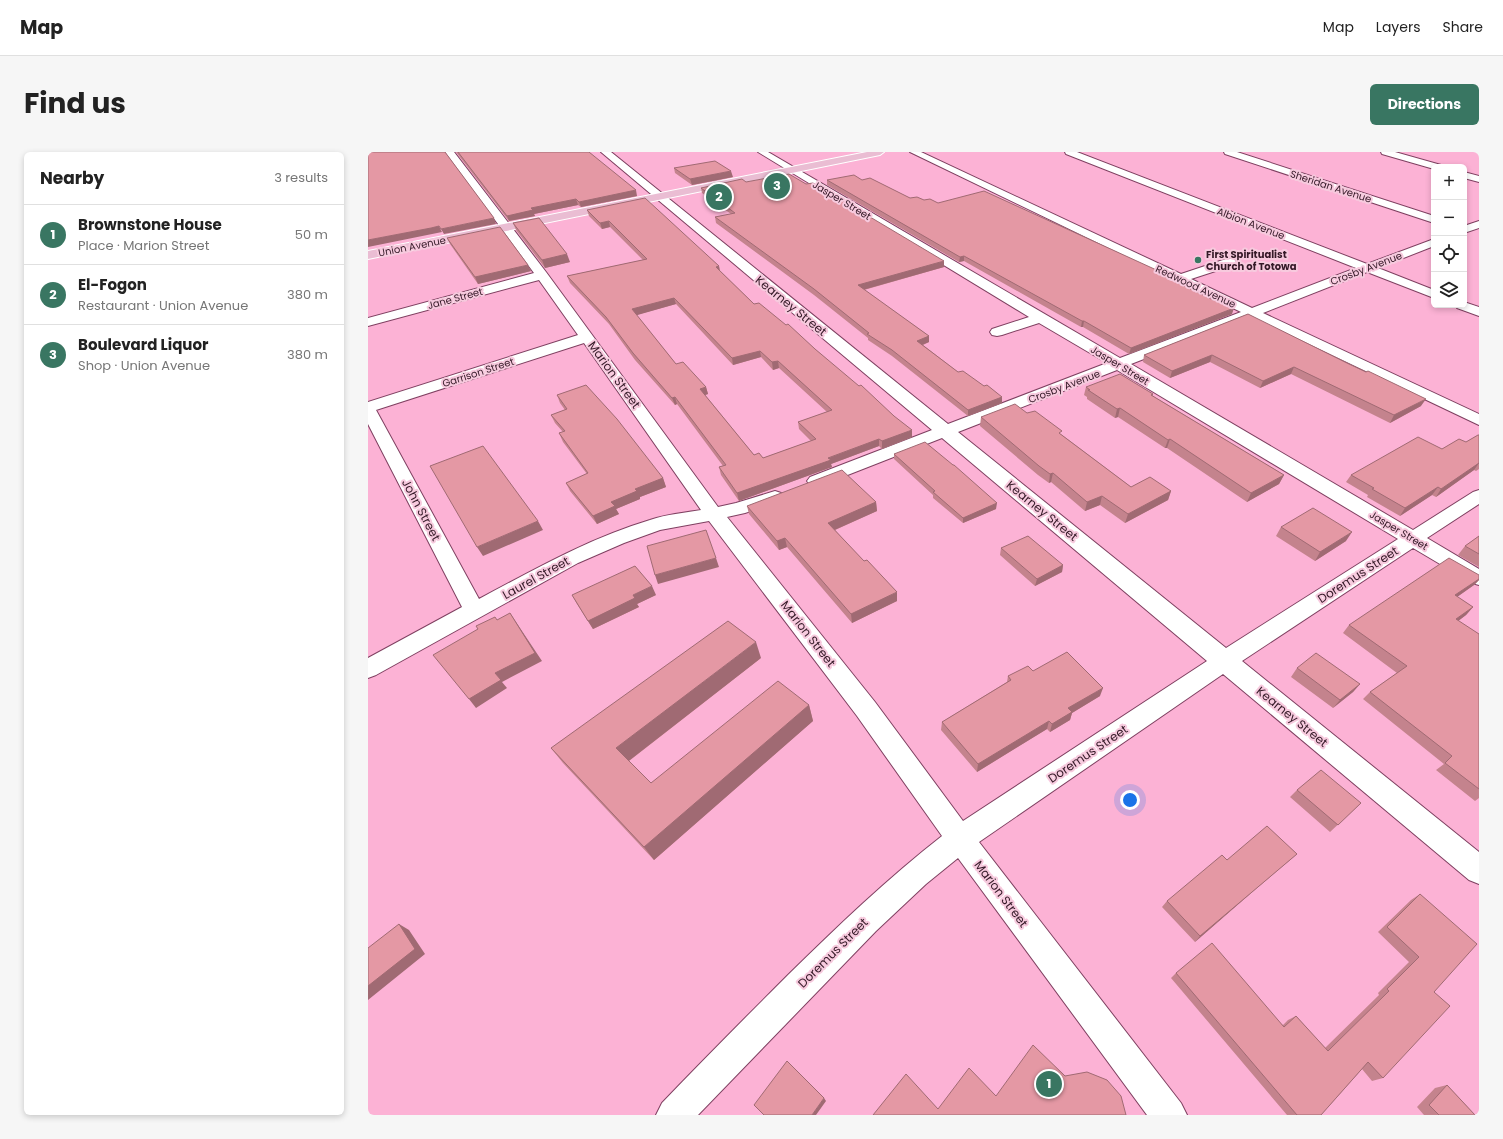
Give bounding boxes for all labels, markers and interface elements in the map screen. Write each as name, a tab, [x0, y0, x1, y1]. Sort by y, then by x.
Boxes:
text: Map	[20, 14, 63, 41]
text: Map	[1323, 17, 1354, 37]
text: Layers	[1376, 17, 1420, 37]
text: Share	[1442, 17, 1483, 37]
text: Find us	[24, 84, 126, 123]
button: Directions	[1370, 84, 1479, 125]
map controls	[1431, 164, 1467, 308]
button: +	[1431, 164, 1467, 200]
text: Nearby	[40, 166, 104, 190]
street label: Sheridan Avenue	[1288, 166, 1373, 207]
text: 3 results	[274, 168, 328, 187]
pin: 3	[764, 171, 790, 201]
street label: Jasper Street	[810, 177, 874, 224]
pin: 2	[706, 182, 732, 212]
button: −	[1431, 200, 1467, 236]
street label: Albion Avenue	[1215, 204, 1287, 243]
text: Brownstone House	[78, 214, 222, 235]
text: 1	[51, 225, 55, 244]
text: 50 m	[295, 225, 328, 244]
street label: Union Avenue	[377, 233, 447, 260]
text: Place · Marion Street	[78, 236, 209, 255]
button: locate	[1431, 236, 1467, 272]
place label: First Spiritualist Church of Totowa	[1206, 247, 1297, 274]
street label: Crosby Avenue	[1328, 248, 1404, 289]
marker: First Spiritualist Church of Totowa	[1193, 255, 1203, 265]
street label: Redwood Avenue	[1153, 261, 1238, 312]
street label: Kearney Street	[752, 271, 831, 340]
button: layers	[1431, 272, 1467, 308]
text: El-Fogon	[78, 274, 147, 295]
street label: Jane Street	[426, 284, 485, 313]
text: 2	[49, 285, 57, 304]
text: 380 m	[287, 285, 328, 304]
text: Restaurant · Union Avenue	[78, 296, 248, 315]
text: Boulevard Liquor	[78, 334, 208, 355]
street label: Marion Street	[584, 338, 645, 412]
street label: Jasper Street	[1088, 342, 1152, 389]
text: 3	[49, 345, 57, 364]
text: 380 m	[287, 345, 328, 364]
street label: Garrison Street	[440, 354, 516, 391]
text: Shop · Union Avenue	[78, 356, 210, 375]
street label: Crosby Avenue	[1026, 366, 1102, 407]
street label: John Street	[398, 476, 445, 544]
street label: Kearney Street	[1003, 476, 1082, 545]
street label: Jasper Street	[1367, 507, 1431, 554]
street label: Doremus Street	[1314, 542, 1401, 607]
street label: Laurel Street	[499, 552, 572, 603]
street label: Marion Street	[777, 597, 840, 670]
street label: Kearney Street	[1253, 682, 1332, 751]
street label: Doremus Street	[1045, 721, 1131, 787]
your location	[1120, 790, 1140, 810]
street label: Marion Street	[971, 857, 1032, 931]
street label: Doremus Street	[794, 914, 871, 991]
pin: 1	[1036, 1069, 1062, 1099]

